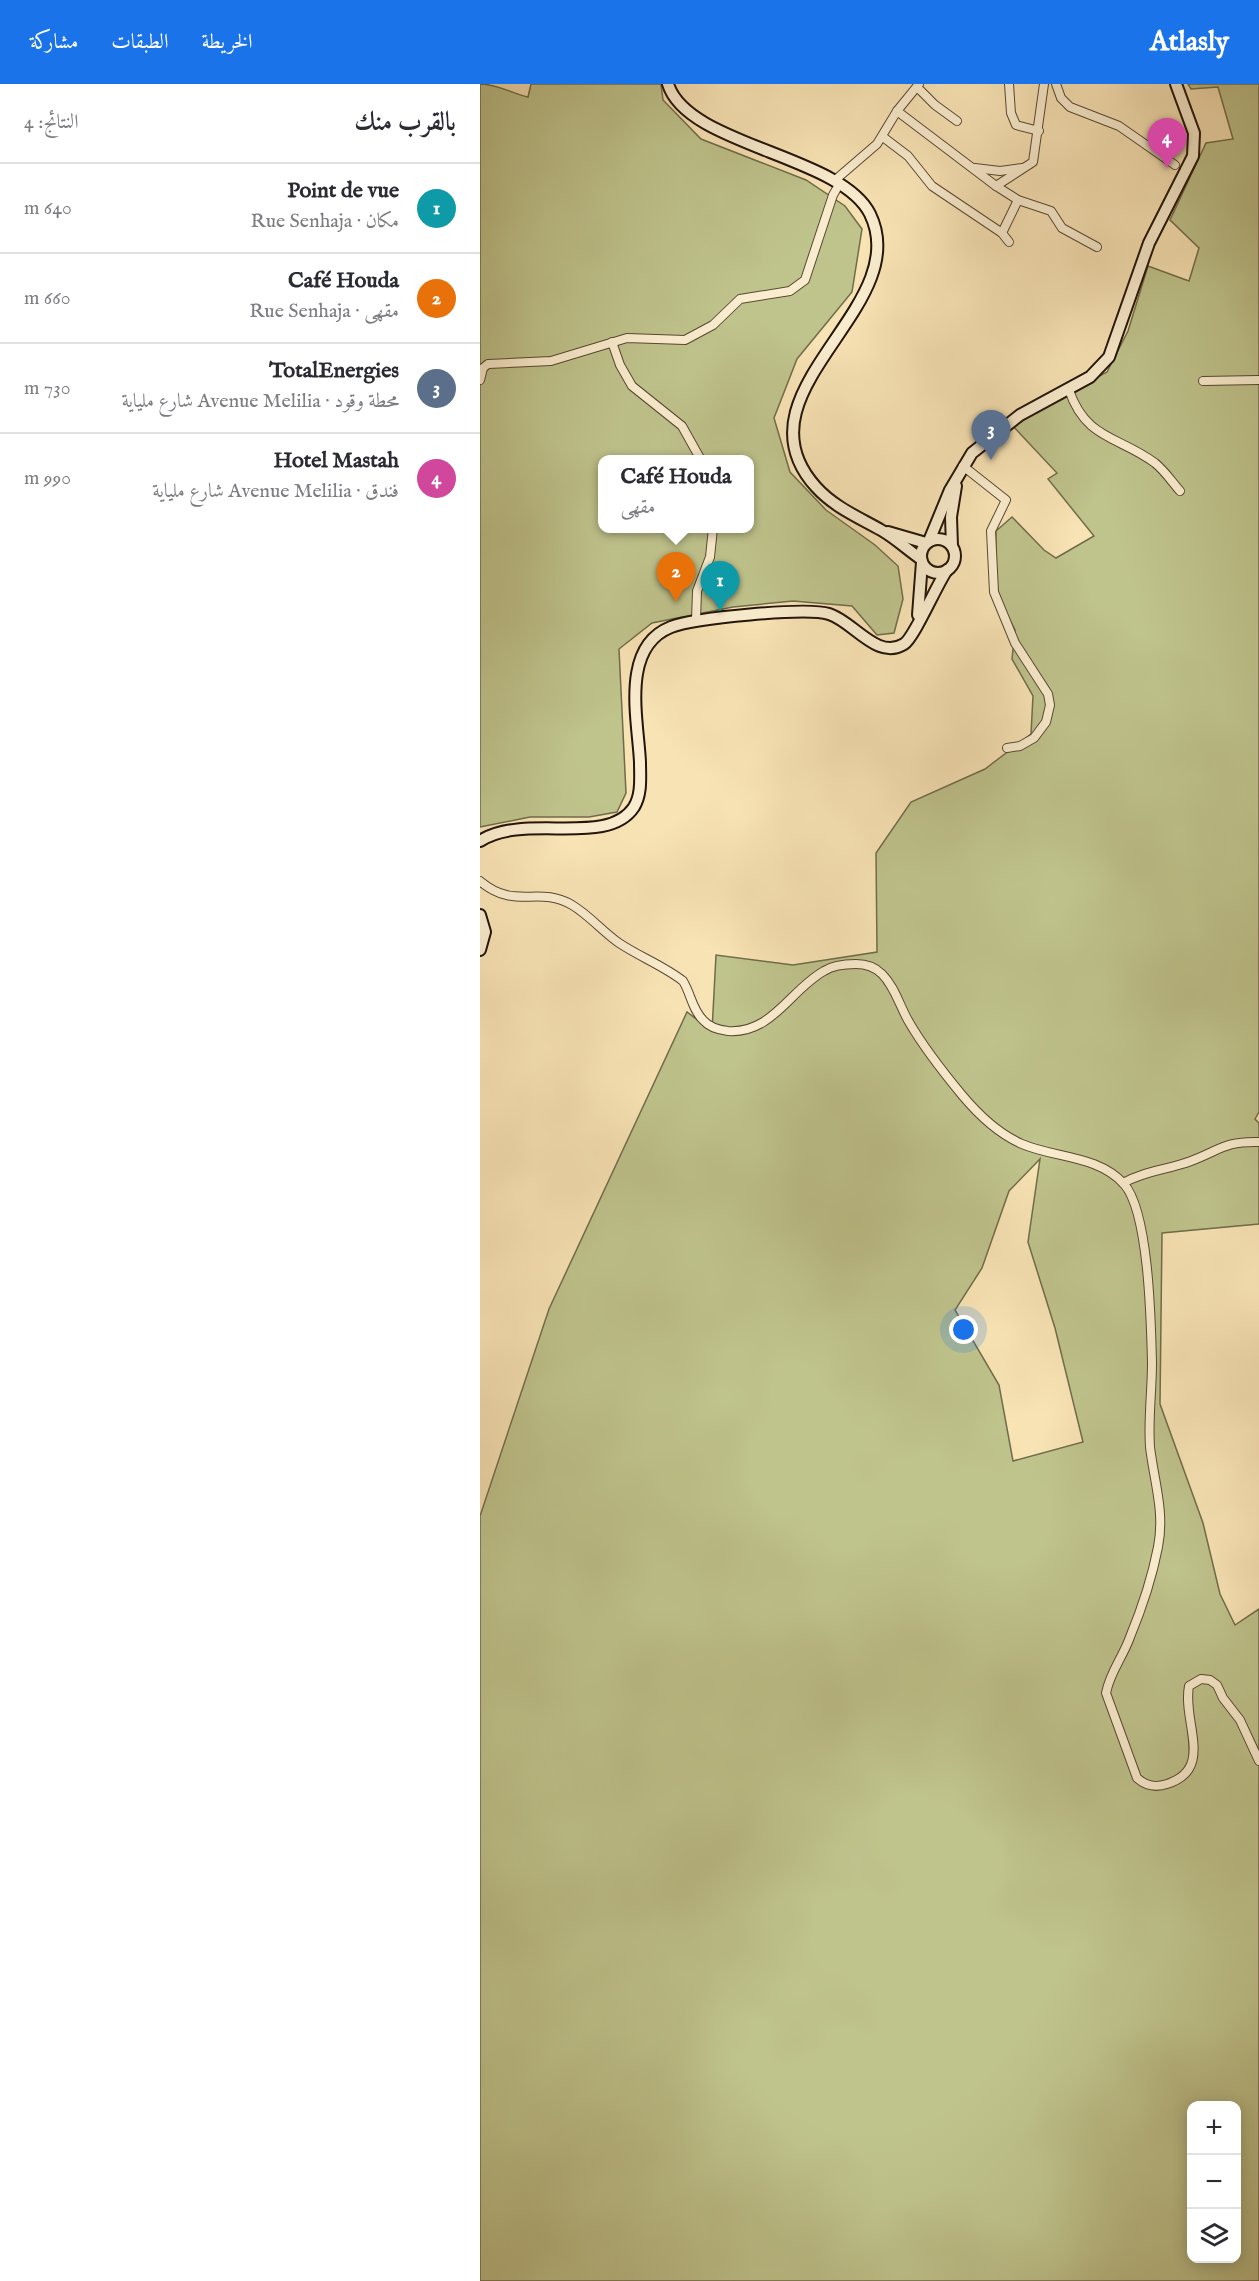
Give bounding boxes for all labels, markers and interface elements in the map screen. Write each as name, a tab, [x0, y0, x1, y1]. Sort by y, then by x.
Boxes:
text: Atlasly	[1150, 25, 1229, 60]
text: مشاركة	[30, 29, 78, 56]
text: الطبقات	[111, 29, 168, 56]
text: الخريطة	[201, 29, 253, 56]
text: بالقرب منك	[354, 106, 456, 139]
text: النتائج: 4	[24, 110, 79, 135]
pin: 4	[1148, 118, 1186, 168]
text: Point de vue	[287, 177, 399, 205]
text: 640 m	[24, 196, 72, 221]
text: 1	[433, 196, 440, 221]
text: مكان · Rue Senhaja	[251, 209, 399, 234]
text: Café Houda	[288, 267, 399, 295]
text: 660 m	[24, 286, 71, 311]
text: 2	[432, 286, 441, 311]
text: مقهى · Rue Senhaja	[249, 299, 399, 324]
text: TotalEnergies	[269, 357, 399, 385]
text: 730 m	[24, 376, 70, 401]
text: 3	[433, 376, 440, 401]
text: محطة وقود · Avenue Melilia شارع ملياية	[121, 389, 399, 414]
pin: 3	[972, 410, 1010, 460]
text: Hotel Mastah	[273, 447, 399, 475]
popup	[598, 455, 754, 533]
text: Café Houda	[621, 463, 732, 491]
text: 990 m	[24, 466, 71, 491]
text: 4	[432, 466, 441, 491]
text: فندق · Avenue Melilia شارع ملياية	[152, 479, 399, 504]
text: مقهى	[621, 495, 655, 520]
pin: 2	[656, 552, 696, 602]
pin: 1	[700, 562, 740, 611]
your location	[949, 1315, 978, 1344]
map controls	[1187, 2101, 1241, 2263]
button: +	[1187, 2101, 1241, 2155]
button: −	[1187, 2155, 1241, 2209]
button: layers	[1187, 2209, 1241, 2263]

